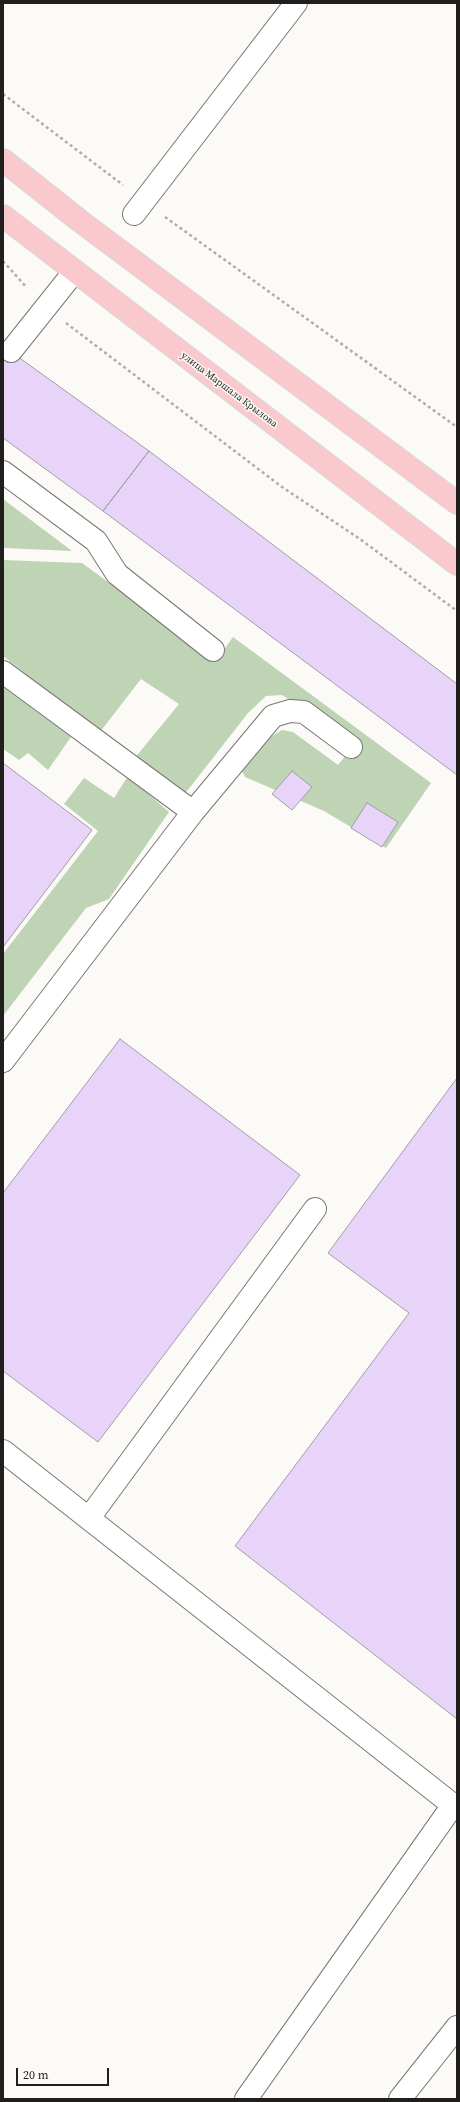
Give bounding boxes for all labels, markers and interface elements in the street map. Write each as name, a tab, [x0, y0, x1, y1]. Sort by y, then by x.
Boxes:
street label: улица Маршала Крылова	[178, 350, 280, 430]
scale bar	[18, 2060, 111, 2086]
text: 20 m	[23, 2067, 49, 2083]

